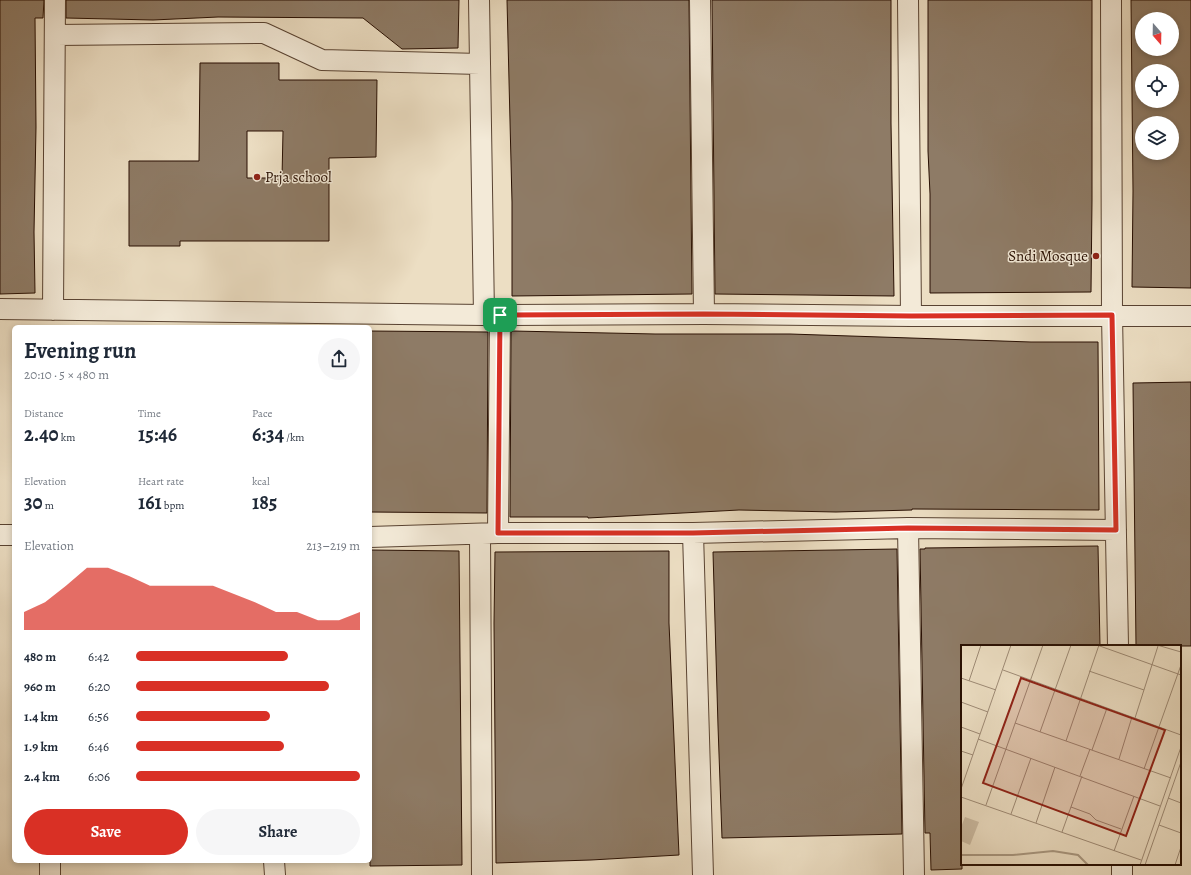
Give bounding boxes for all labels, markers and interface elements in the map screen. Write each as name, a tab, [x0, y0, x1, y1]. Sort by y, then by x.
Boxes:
north arrow	[1135, 12, 1179, 56]
map controls	[1135, 12, 1179, 160]
button: locate	[1135, 64, 1179, 108]
button: layers	[1135, 116, 1179, 160]
place label: Prja school	[265, 167, 332, 187]
marker: Prja school	[252, 172, 262, 182]
place label: Sndi Mosque	[1008, 246, 1088, 266]
marker: Sndi Mosque	[1091, 251, 1101, 261]
pin	[483, 298, 517, 332]
icon: arrive	[489, 304, 511, 326]
text: Evening run	[24, 336, 136, 366]
button: share	[318, 338, 360, 380]
text: 20:10 · 5 × 480 m	[24, 366, 109, 383]
text: Distance	[24, 406, 63, 421]
text: Time	[138, 406, 161, 421]
text: Pace	[252, 406, 272, 421]
text: 2.40	[24, 421, 59, 448]
text: 15:46	[138, 421, 177, 448]
text: 6:34	[252, 421, 284, 448]
text: km	[59, 430, 75, 445]
text: /km	[284, 430, 305, 445]
text: Elevation	[24, 474, 66, 489]
text: Heart rate	[138, 474, 184, 489]
text: kcal	[252, 474, 270, 489]
text: 30	[24, 489, 43, 516]
text: 161	[138, 489, 162, 516]
text: 185	[252, 489, 277, 516]
text: m	[43, 498, 54, 513]
text: bpm	[162, 498, 184, 513]
text: Elevation	[24, 537, 74, 554]
text: 213–219 m	[306, 537, 360, 554]
inset map	[961, 645, 1181, 865]
text: 480 m	[24, 648, 56, 665]
text: 6:42	[88, 648, 109, 665]
text: 960 m	[24, 678, 56, 695]
text: 6:20	[88, 678, 110, 695]
text: 1.4 km	[24, 708, 58, 725]
text: 6:56	[88, 708, 109, 725]
text: 1.9 km	[24, 738, 58, 755]
text: 6:46	[88, 738, 109, 755]
text: 2.4 km	[24, 768, 60, 785]
text: 6:06	[88, 768, 110, 785]
button: Save	[24, 809, 188, 855]
button: Share	[196, 809, 360, 855]

